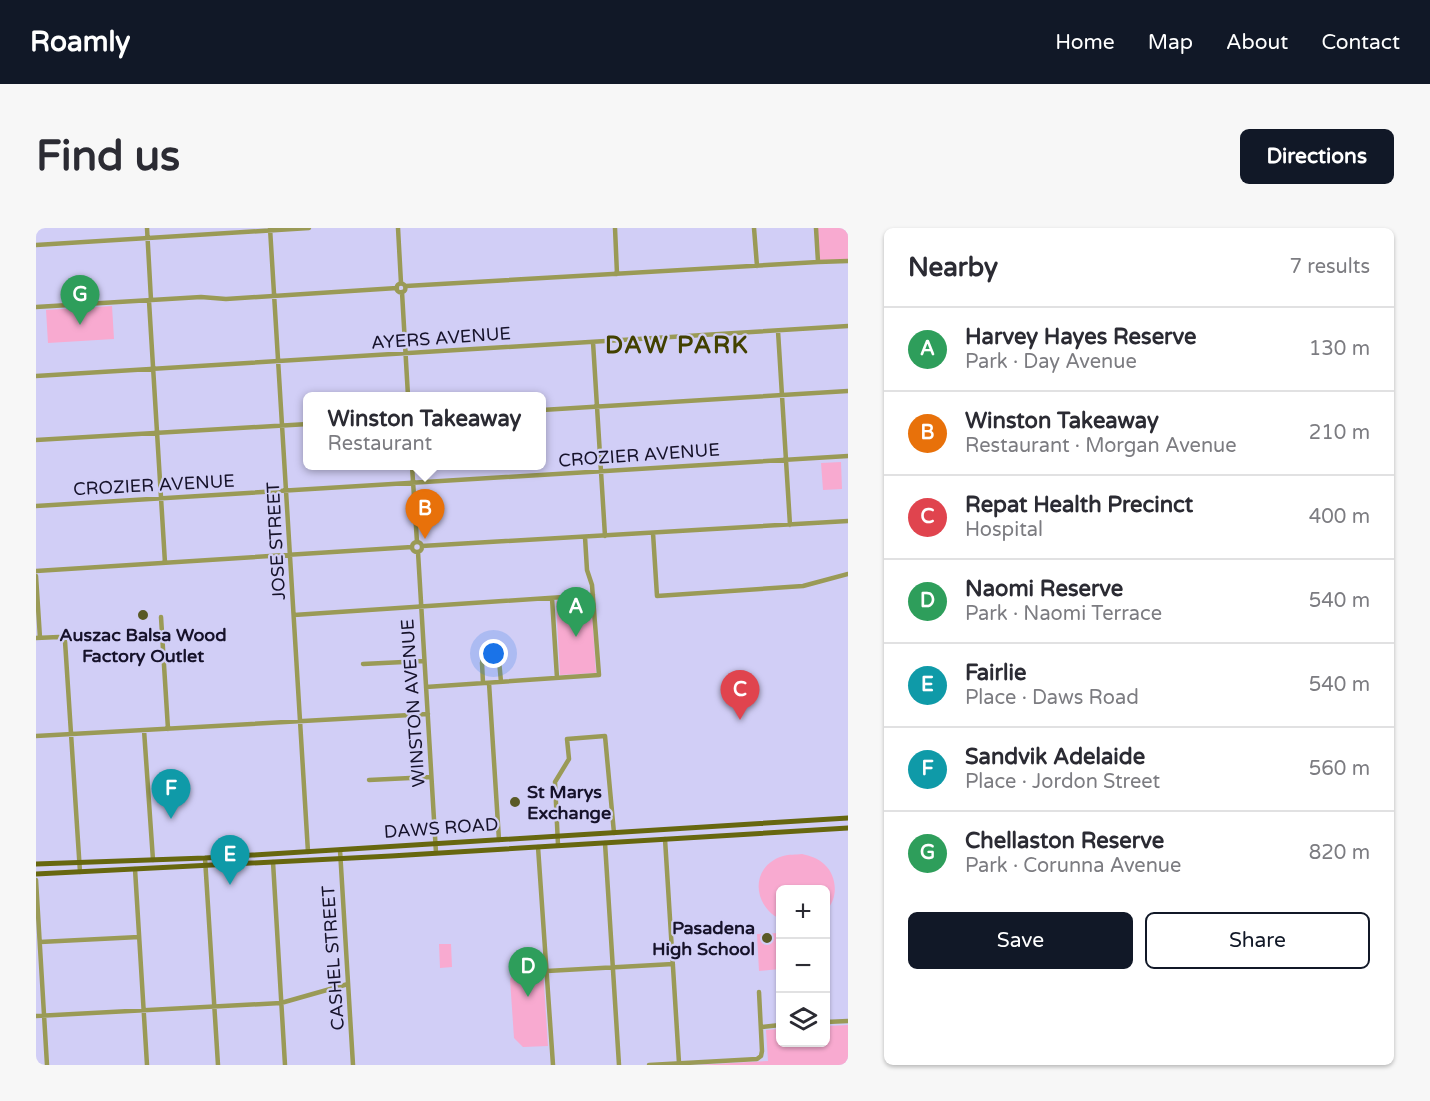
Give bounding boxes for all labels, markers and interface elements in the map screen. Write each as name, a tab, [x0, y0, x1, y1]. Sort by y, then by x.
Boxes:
text: Roamly	[30, 25, 130, 59]
text: Home	[1055, 30, 1115, 55]
text: Map	[1148, 30, 1193, 55]
text: About	[1226, 30, 1288, 55]
text: Contact	[1321, 30, 1400, 55]
button: Directions	[1240, 129, 1394, 184]
text: Find us	[36, 131, 180, 182]
text: Nearby	[908, 252, 998, 283]
text: 7 results	[1290, 255, 1370, 279]
pin: G	[60, 276, 99, 325]
street label: AYERS AVENUE	[370, 322, 512, 354]
text: Harvey Hayes Reserve	[965, 324, 1196, 350]
district label: DAW PARK	[605, 331, 749, 360]
text: A	[920, 337, 935, 361]
text: 130 m	[1309, 337, 1370, 361]
text: Park · Day Avenue	[965, 350, 1137, 374]
popup	[303, 392, 546, 470]
text: Winston Takeaway	[328, 406, 521, 432]
text: Winston Takeaway	[965, 408, 1159, 434]
text: B	[921, 421, 934, 445]
text: 210 m	[1309, 421, 1370, 445]
text: Restaurant	[328, 432, 432, 456]
text: Restaurant · Morgan Avenue	[965, 434, 1237, 458]
street label: CROZIER AVENUE	[558, 438, 720, 472]
street label: CROZIER AVENUE	[73, 470, 235, 500]
street label: JOSE STREET	[262, 481, 290, 601]
pin: B	[406, 490, 444, 539]
text: Repat Health Precinct	[965, 492, 1193, 518]
text: C	[921, 505, 934, 529]
text: 400 m	[1309, 505, 1370, 529]
text: Hospital	[965, 518, 1043, 542]
text: Naomi Reserve	[965, 576, 1123, 602]
pin: A	[556, 588, 596, 637]
text: D	[920, 589, 935, 613]
text: 540 m	[1309, 589, 1370, 613]
text: Park · Naomi Terrace	[965, 602, 1162, 626]
marker: Auszac Balsa Wood Factory Outlet	[136, 608, 150, 622]
street label: WINSTON AVENUE	[396, 618, 430, 788]
place label: Auszac Balsa Wood Factory Outlet	[59, 624, 227, 667]
your location	[479, 639, 508, 668]
text: Fairlie	[965, 660, 1026, 686]
pin: C	[720, 670, 760, 720]
text: E	[921, 673, 934, 697]
text: 540 m	[1309, 673, 1370, 697]
text: Place · Daws Road	[965, 686, 1139, 710]
text: Sandvik Adelaide	[965, 744, 1145, 770]
text: F	[921, 757, 934, 781]
text: 560 m	[1309, 757, 1370, 781]
pin: F	[152, 770, 190, 819]
text: Place · Jordon Street	[965, 770, 1160, 794]
place label: St Marys Exchange	[527, 781, 611, 824]
marker: St Marys Exchange	[508, 795, 522, 809]
street label: DAWS ROAD	[383, 813, 499, 843]
text: Chellaston Reserve	[965, 828, 1164, 854]
pin: E	[210, 836, 250, 885]
text: G	[920, 841, 935, 865]
text: 820 m	[1309, 841, 1370, 865]
text: Park · Corunna Avenue	[965, 854, 1181, 878]
street label: CASHEL STREET	[317, 885, 349, 1031]
map controls	[776, 885, 830, 1047]
button: +	[776, 885, 830, 939]
button: Save	[908, 912, 1133, 969]
button: Share	[1145, 912, 1370, 969]
place label: Pasadena High School	[652, 917, 755, 960]
marker: Pasadena High School	[760, 931, 774, 945]
button: −	[776, 939, 830, 993]
pin: D	[508, 948, 548, 997]
button: layers	[776, 993, 830, 1047]

